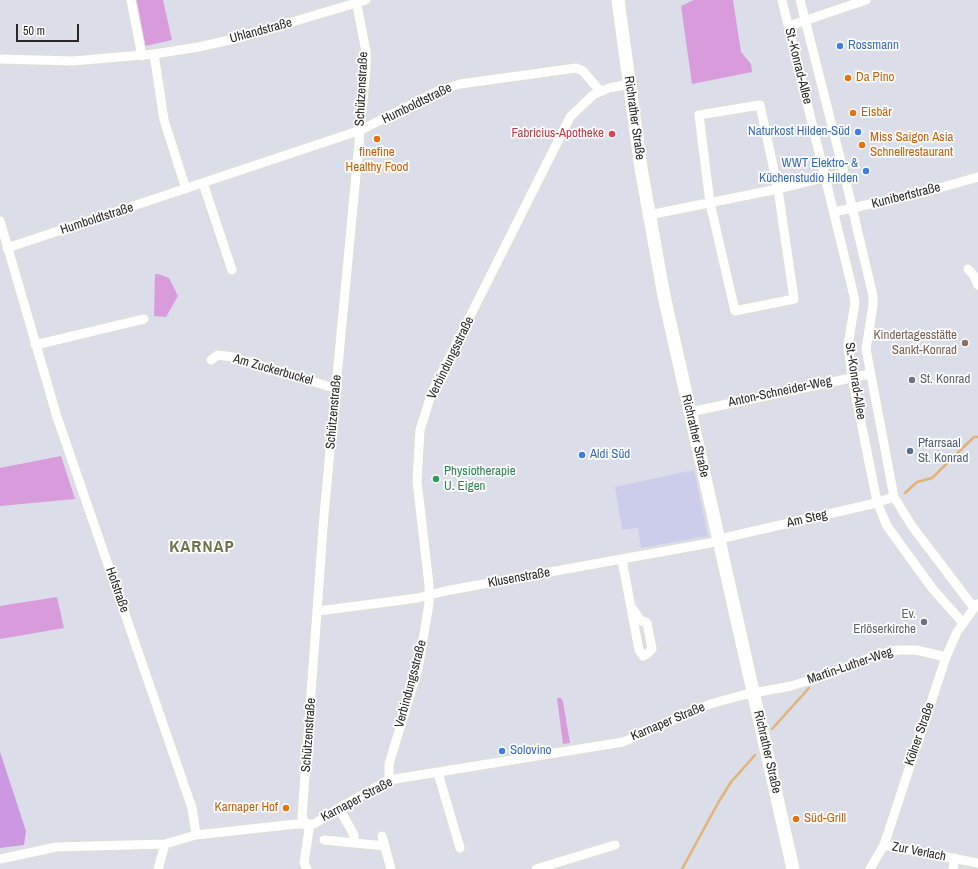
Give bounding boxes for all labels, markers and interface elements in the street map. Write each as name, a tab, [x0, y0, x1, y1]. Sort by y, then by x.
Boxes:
street label: Uhlandstraße	[228, 15, 294, 47]
scale bar	[18, 16, 81, 42]
text: 50 m	[23, 23, 45, 39]
street label: St.-Konrad-Allee	[781, 26, 815, 106]
place label: Rossmann	[848, 38, 899, 54]
marker: Rossmann	[835, 41, 845, 51]
street label: Schützenstraße	[352, 51, 372, 127]
place label: Da Pino	[856, 70, 895, 86]
marker: Da Pino	[843, 73, 853, 83]
street label: Richrather Straße	[620, 75, 648, 161]
street label: Humboldtstraße	[380, 80, 454, 128]
place label: Eisbär	[861, 105, 892, 121]
marker: Eisbär	[848, 108, 858, 118]
place label: Naturkost Hilden-Süd	[748, 124, 850, 140]
place label: Fabricius-Apotheke	[511, 126, 604, 142]
marker: Naturkost Hilden-Süd	[853, 127, 863, 137]
marker: Fabricius-Apotheke	[607, 129, 617, 139]
place label: Miss Saigon Asia Schnellrestaurant	[870, 130, 954, 161]
marker: finefine Healthy Food	[372, 134, 382, 144]
marker: Miss Saigon Asia Schnellrestaurant	[857, 140, 867, 150]
place label: finefine Healthy Food	[346, 145, 408, 176]
place label: WWT Elektro- & Küchenstudio Hilden	[759, 156, 858, 187]
marker: WWT Elektro- & Küchenstudio Hilden	[861, 166, 871, 176]
street label: Kunibertstraße	[870, 180, 942, 212]
street label: Humboldtstraße	[59, 200, 135, 238]
street label: Verbindungsstraße	[424, 314, 478, 402]
place label: Kindertagesstätte Sankt-Konrad	[873, 328, 957, 359]
marker: Kindertagesstätte Sankt-Konrad	[960, 338, 970, 348]
street label: St.-Konrad-Allee	[841, 341, 869, 421]
street label: Am Zuckerbuckel	[231, 351, 315, 389]
place label: St. Konrad	[920, 372, 970, 388]
street label: Anton-Schneider-Weg	[727, 373, 833, 411]
street label: Schützenstraße	[323, 374, 345, 450]
marker: St. Konrad	[907, 375, 917, 385]
street label: Richrather Straße	[678, 393, 712, 479]
place label: Pfarrsaal St. Konrad	[918, 436, 968, 467]
marker: Pfarrsaal St. Konrad	[905, 446, 915, 456]
place label: Aldi Süd	[590, 447, 630, 463]
marker: Aldi Süd	[577, 450, 587, 460]
place label: Physiotherapie U. Eigen	[444, 464, 516, 495]
marker: Physiotherapie U. Eigen	[431, 474, 441, 484]
street label: Am Steg	[785, 507, 829, 531]
district label: KARNAP	[169, 537, 235, 557]
street label: Hofstraße	[102, 565, 132, 615]
street label: Klusenstraße	[487, 565, 551, 591]
place label: Ev. Erlöserkirche	[853, 607, 916, 638]
marker: Ev. Erlöserkirche	[919, 617, 929, 627]
street label: Verbindungsstraße	[392, 638, 430, 730]
street label: Martin-Luther-Weg	[805, 644, 895, 688]
street label: Schützenstraße	[299, 697, 319, 773]
street label: Karnaper Straße	[629, 699, 707, 745]
street label: Kölner Straße	[902, 700, 938, 768]
street label: Richrather Straße	[750, 709, 784, 795]
place label: Solovino	[510, 743, 551, 759]
marker: Solovino	[497, 746, 507, 756]
street label: Karnaper Straße	[319, 775, 395, 825]
place label: Karnaper Hof	[215, 800, 278, 816]
marker: Karnaper Hof	[281, 803, 291, 813]
place label: Süd-Grill	[804, 811, 846, 827]
marker: Süd-Grill	[791, 814, 801, 824]
street label: Zur Verlach	[891, 839, 947, 865]

